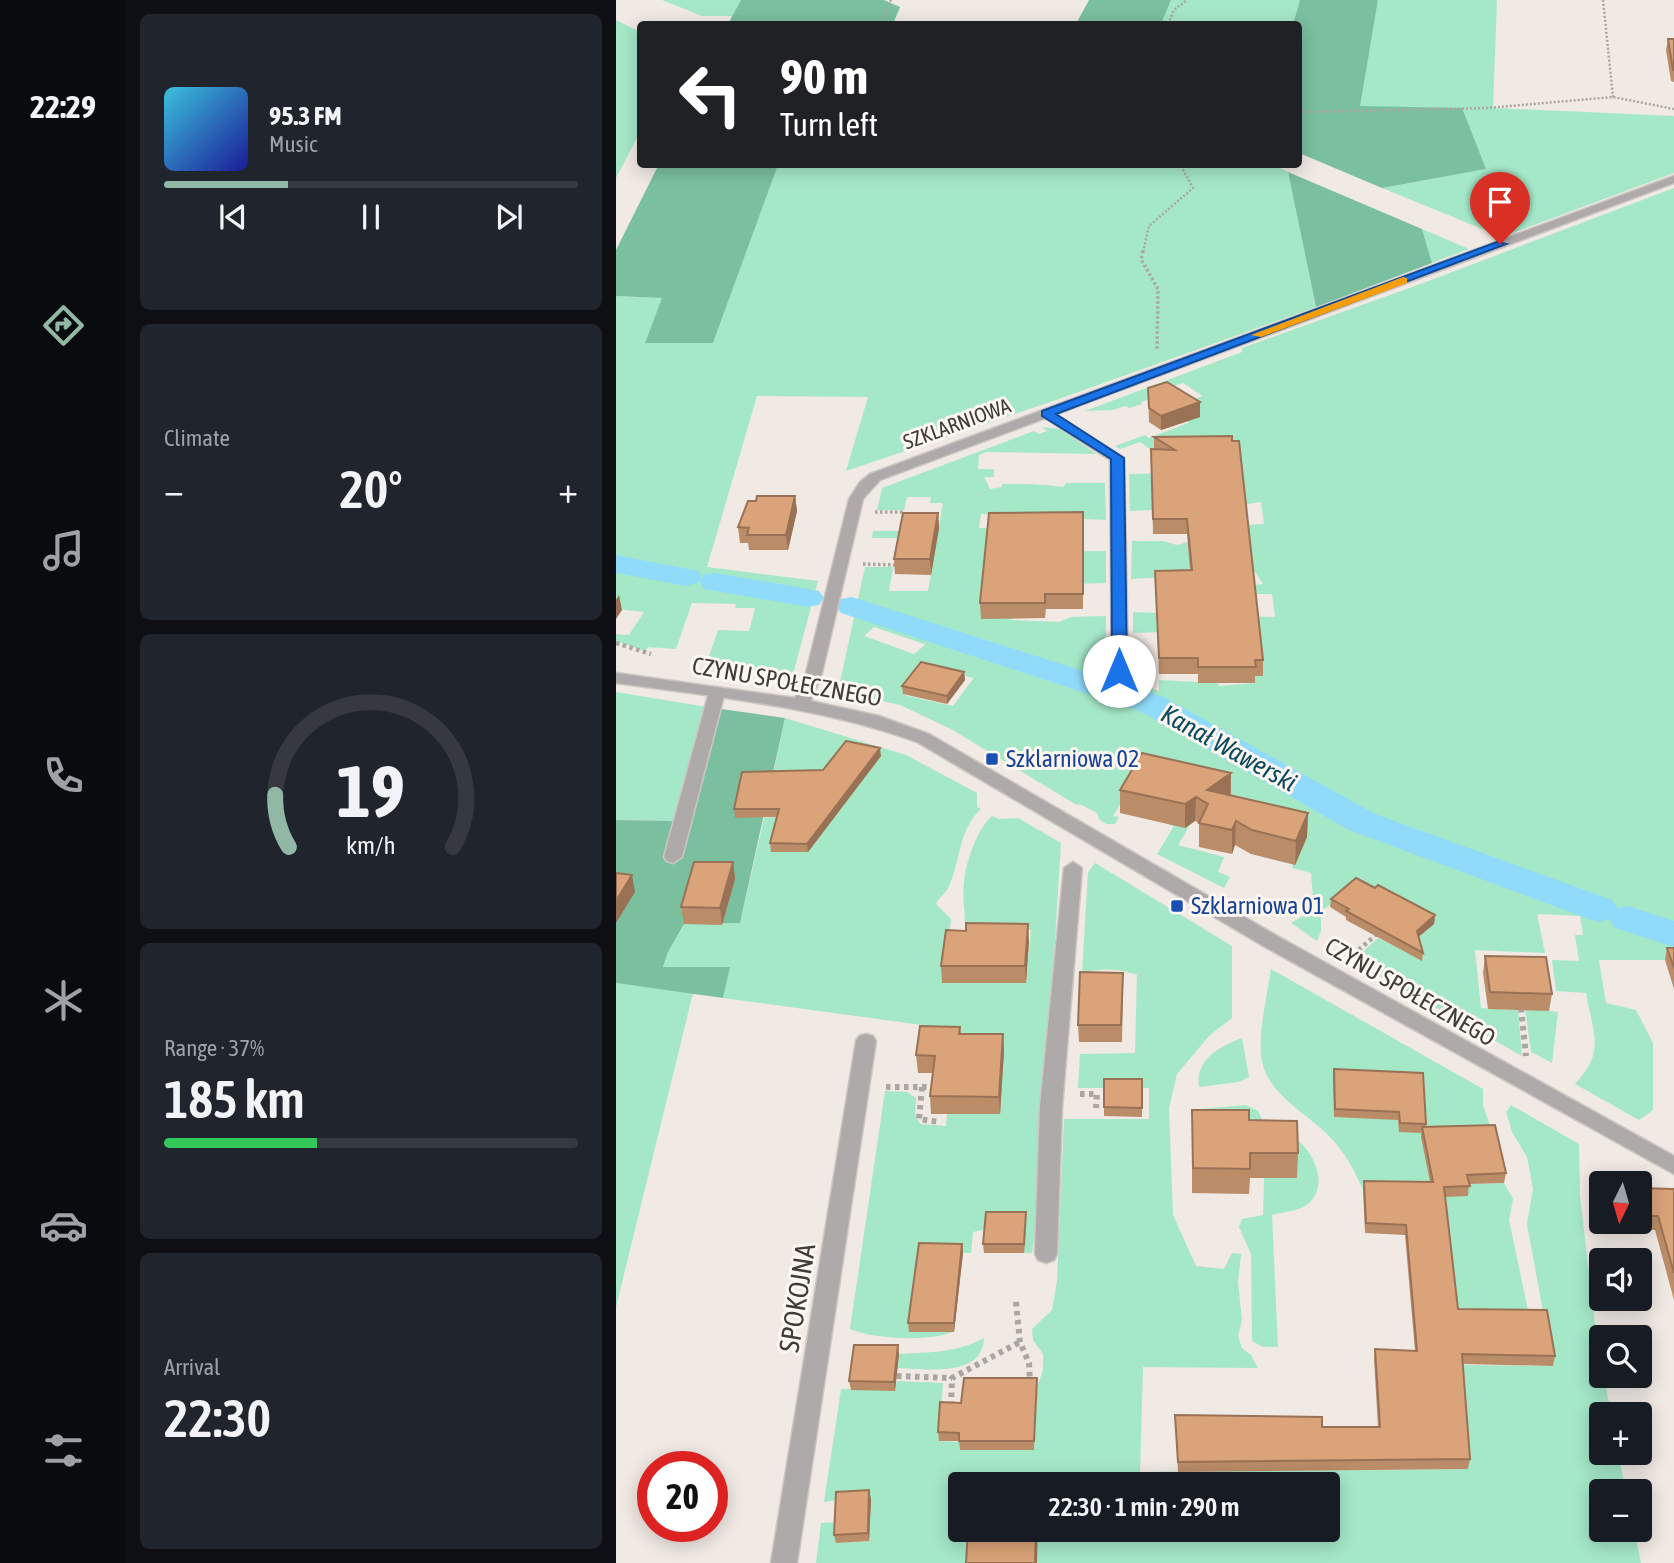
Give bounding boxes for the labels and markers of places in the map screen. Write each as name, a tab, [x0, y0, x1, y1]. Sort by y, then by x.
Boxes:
pin	[1470, 172, 1530, 244]
place label: Szklarniowa 02	[1006, 745, 1139, 772]
marker: Szklarniowa 02	[984, 751, 1000, 767]
place label: Szklarniowa 01	[1191, 892, 1324, 919]
marker: Szklarniowa 01	[1169, 898, 1185, 914]

